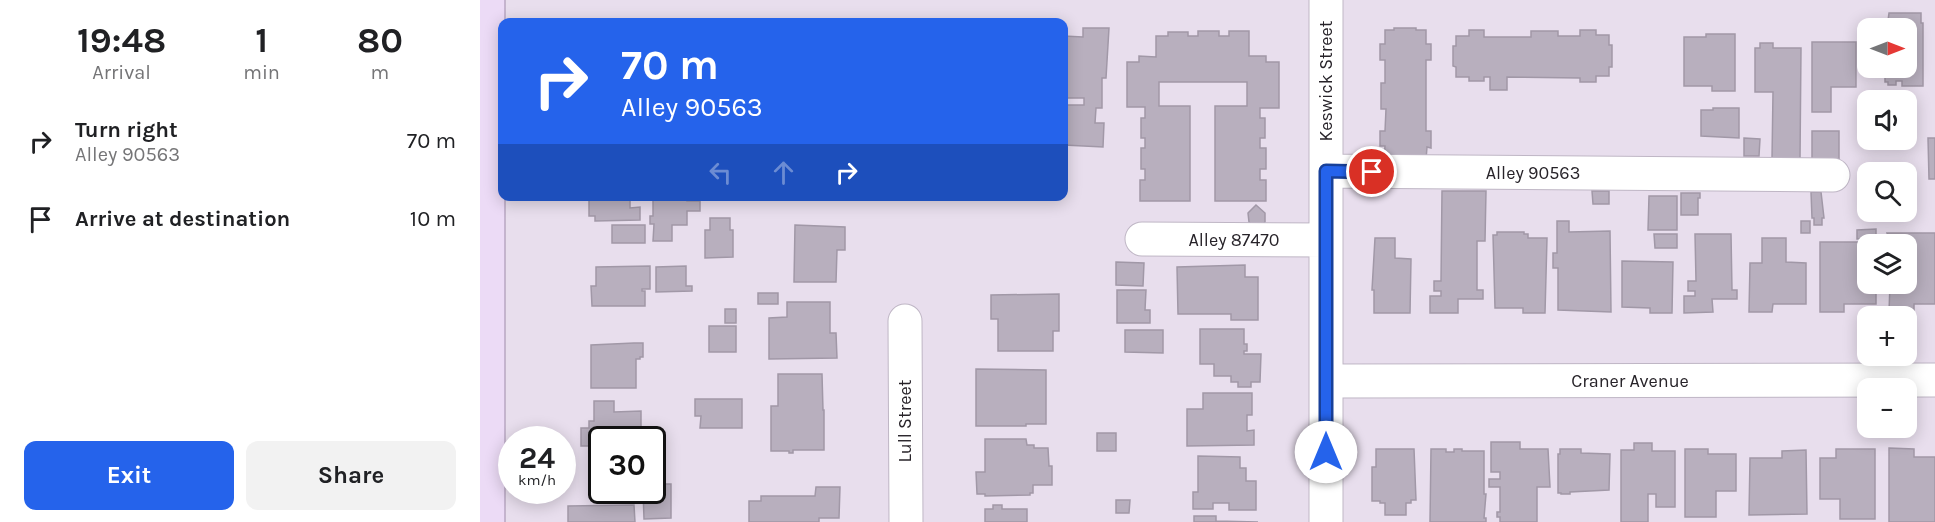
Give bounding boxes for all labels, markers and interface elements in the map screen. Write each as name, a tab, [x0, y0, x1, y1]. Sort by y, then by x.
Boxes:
north arrow	[1857, 18, 1917, 78]
map controls	[1857, 18, 1917, 438]
text: 19:48	[77, 19, 166, 61]
text: 1	[255, 19, 268, 61]
text: 80	[357, 19, 403, 61]
street label: Keswick Street	[1315, 20, 1337, 142]
text: 70 m	[621, 40, 719, 90]
icon: right	[522, 42, 600, 120]
text: Arrival	[92, 61, 151, 84]
text: min	[243, 61, 280, 84]
text: m	[371, 61, 389, 84]
button: sound	[1857, 90, 1917, 150]
text: Alley 90563	[621, 91, 763, 123]
text: Turn right	[75, 117, 178, 143]
icon: right	[24, 125, 57, 158]
text: 70 m	[407, 128, 456, 154]
text: Alley 90563	[75, 143, 180, 166]
pin	[1346, 146, 1397, 197]
icon: arrive	[1355, 155, 1388, 188]
icon: left	[704, 156, 737, 189]
icon: ahead	[767, 156, 800, 189]
icon: right	[830, 156, 863, 189]
street label: Alley 90563	[1486, 162, 1580, 184]
button: search	[1857, 162, 1917, 222]
icon: arrive	[24, 203, 57, 236]
text: Arrive at destination	[75, 206, 290, 232]
text: 10 m	[410, 206, 456, 232]
street label: Alley 87470	[1188, 229, 1280, 251]
button: layers	[1857, 234, 1917, 294]
button: +	[1857, 306, 1917, 366]
street label: Craner Avenue	[1571, 370, 1689, 392]
button: −	[1857, 378, 1917, 438]
street label: Lull Street	[894, 379, 916, 463]
position arrow	[1294, 420, 1358, 484]
speed limit sign: 30	[588, 426, 666, 504]
text: 24	[519, 440, 555, 476]
button: Exit	[24, 441, 234, 510]
button: Share	[246, 441, 456, 510]
text: km/h	[518, 471, 556, 489]

